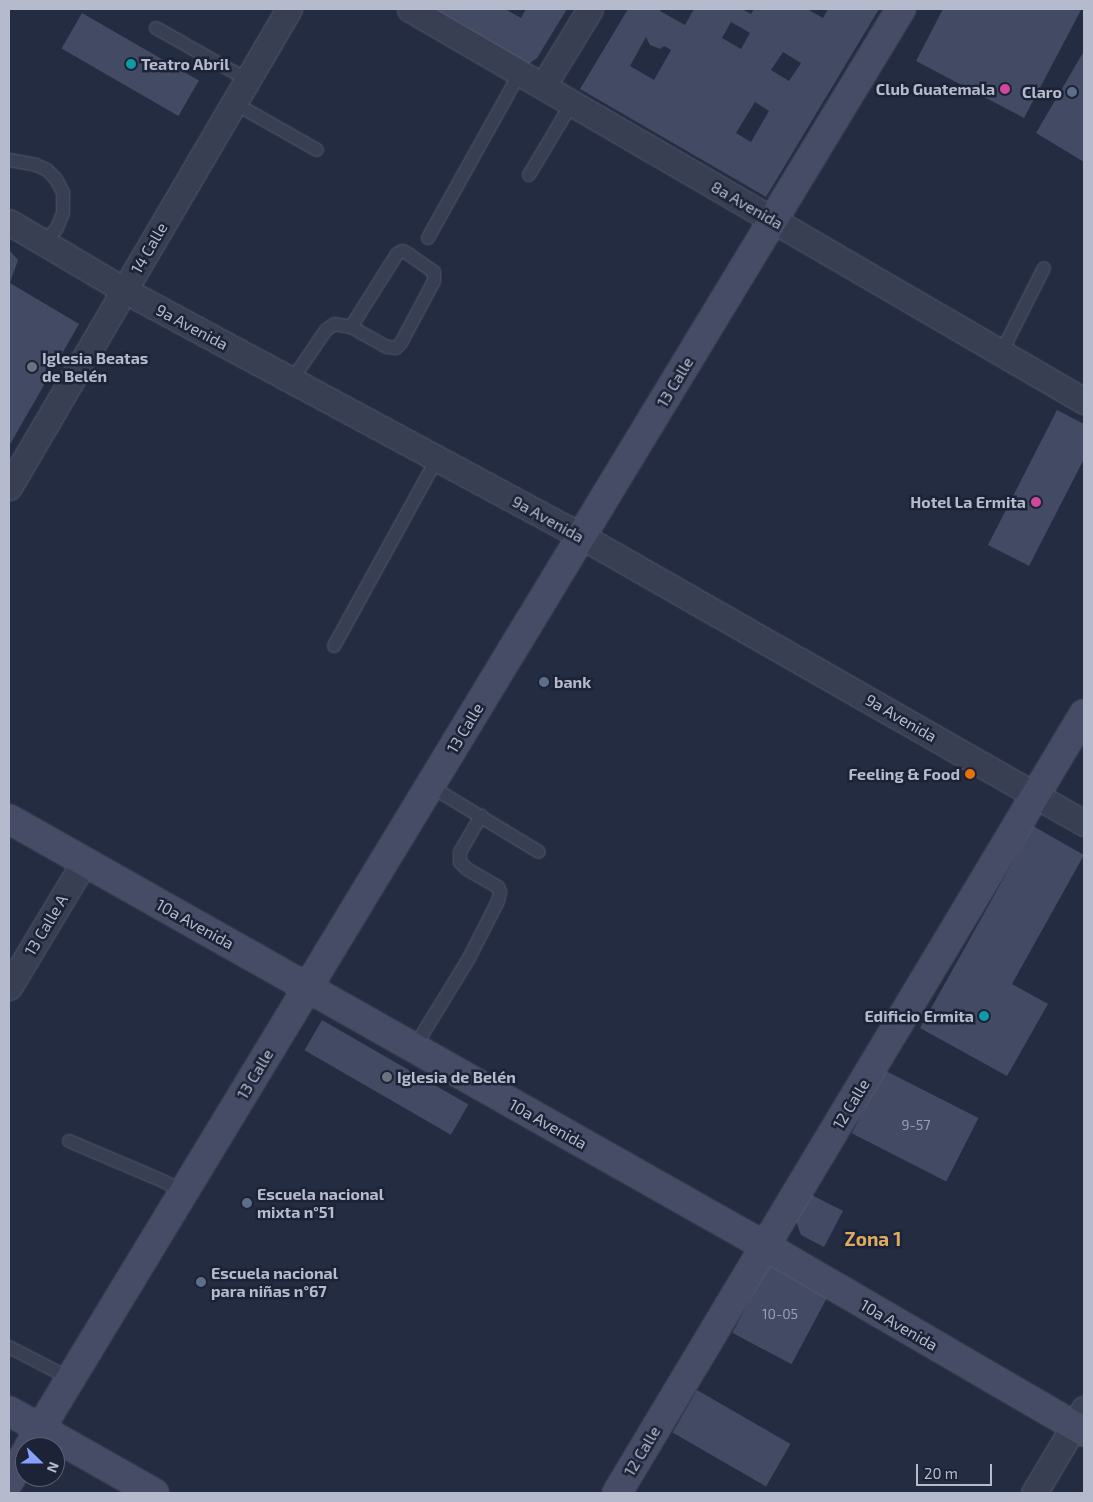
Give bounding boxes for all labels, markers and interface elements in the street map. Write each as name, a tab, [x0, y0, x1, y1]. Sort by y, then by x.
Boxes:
place label: Teatro Abril	[141, 54, 230, 74]
marker: Teatro Abril	[125, 58, 137, 70]
place label: Club Guatemala	[876, 79, 995, 99]
place label: Claro	[1022, 82, 1062, 102]
marker: Club Guatemala	[999, 83, 1011, 95]
marker: Claro	[1066, 86, 1078, 98]
street label: 8a Avenida	[708, 177, 786, 233]
street label: 14 Calle	[127, 219, 171, 277]
street label: 9a Avenida	[152, 300, 232, 354]
place label: Iglesia Beatas de Belén	[42, 348, 148, 386]
street label: 13 Calle	[653, 354, 697, 410]
marker: Iglesia Beatas de Belén	[26, 361, 38, 373]
street label: 9a Avenida	[509, 491, 587, 547]
place label: Hotel La Ermita	[910, 492, 1026, 512]
marker: Hotel La Ermita	[1030, 496, 1042, 508]
place label: bank	[554, 672, 591, 692]
marker: bank	[538, 676, 550, 688]
street label: 9a Avenida	[862, 690, 940, 746]
street label: 13 Calle	[443, 700, 487, 756]
place label: Feeling & Food	[848, 764, 960, 784]
marker: Feeling & Food	[964, 768, 976, 780]
street label: 13 Calle A	[20, 891, 72, 959]
street label: 10a Avenida	[153, 895, 237, 953]
place label: Edificio Ermita	[864, 1006, 974, 1026]
marker: Edificio Ermita	[978, 1010, 990, 1022]
street label: 13 Calle	[233, 1046, 277, 1102]
place label: Iglesia de Belén	[397, 1067, 516, 1087]
marker: Iglesia de Belén	[381, 1071, 393, 1083]
street label: 12 Calle	[829, 1076, 873, 1132]
street label: 10a Avenida	[506, 1095, 590, 1153]
house number: 9-57	[902, 1117, 930, 1133]
place label: Escuela nacional mixta n°51	[257, 1184, 384, 1222]
marker: Escuela nacional mixta n°51	[241, 1197, 253, 1209]
district label: Zona 1	[845, 1228, 901, 1250]
place label: Escuela nacional para niñas n°67	[211, 1263, 338, 1301]
marker: Escuela nacional para niñas n°67	[195, 1276, 207, 1288]
street label: 10a Avenida	[857, 1295, 941, 1355]
house number: 10-05	[762, 1306, 798, 1322]
street label: 12 Calle	[620, 1423, 664, 1479]
north arrow	[15, 1437, 65, 1487]
scale bar	[918, 1454, 994, 1486]
text: N	[44, 1460, 63, 1475]
text: 20 m	[924, 1464, 958, 1482]

